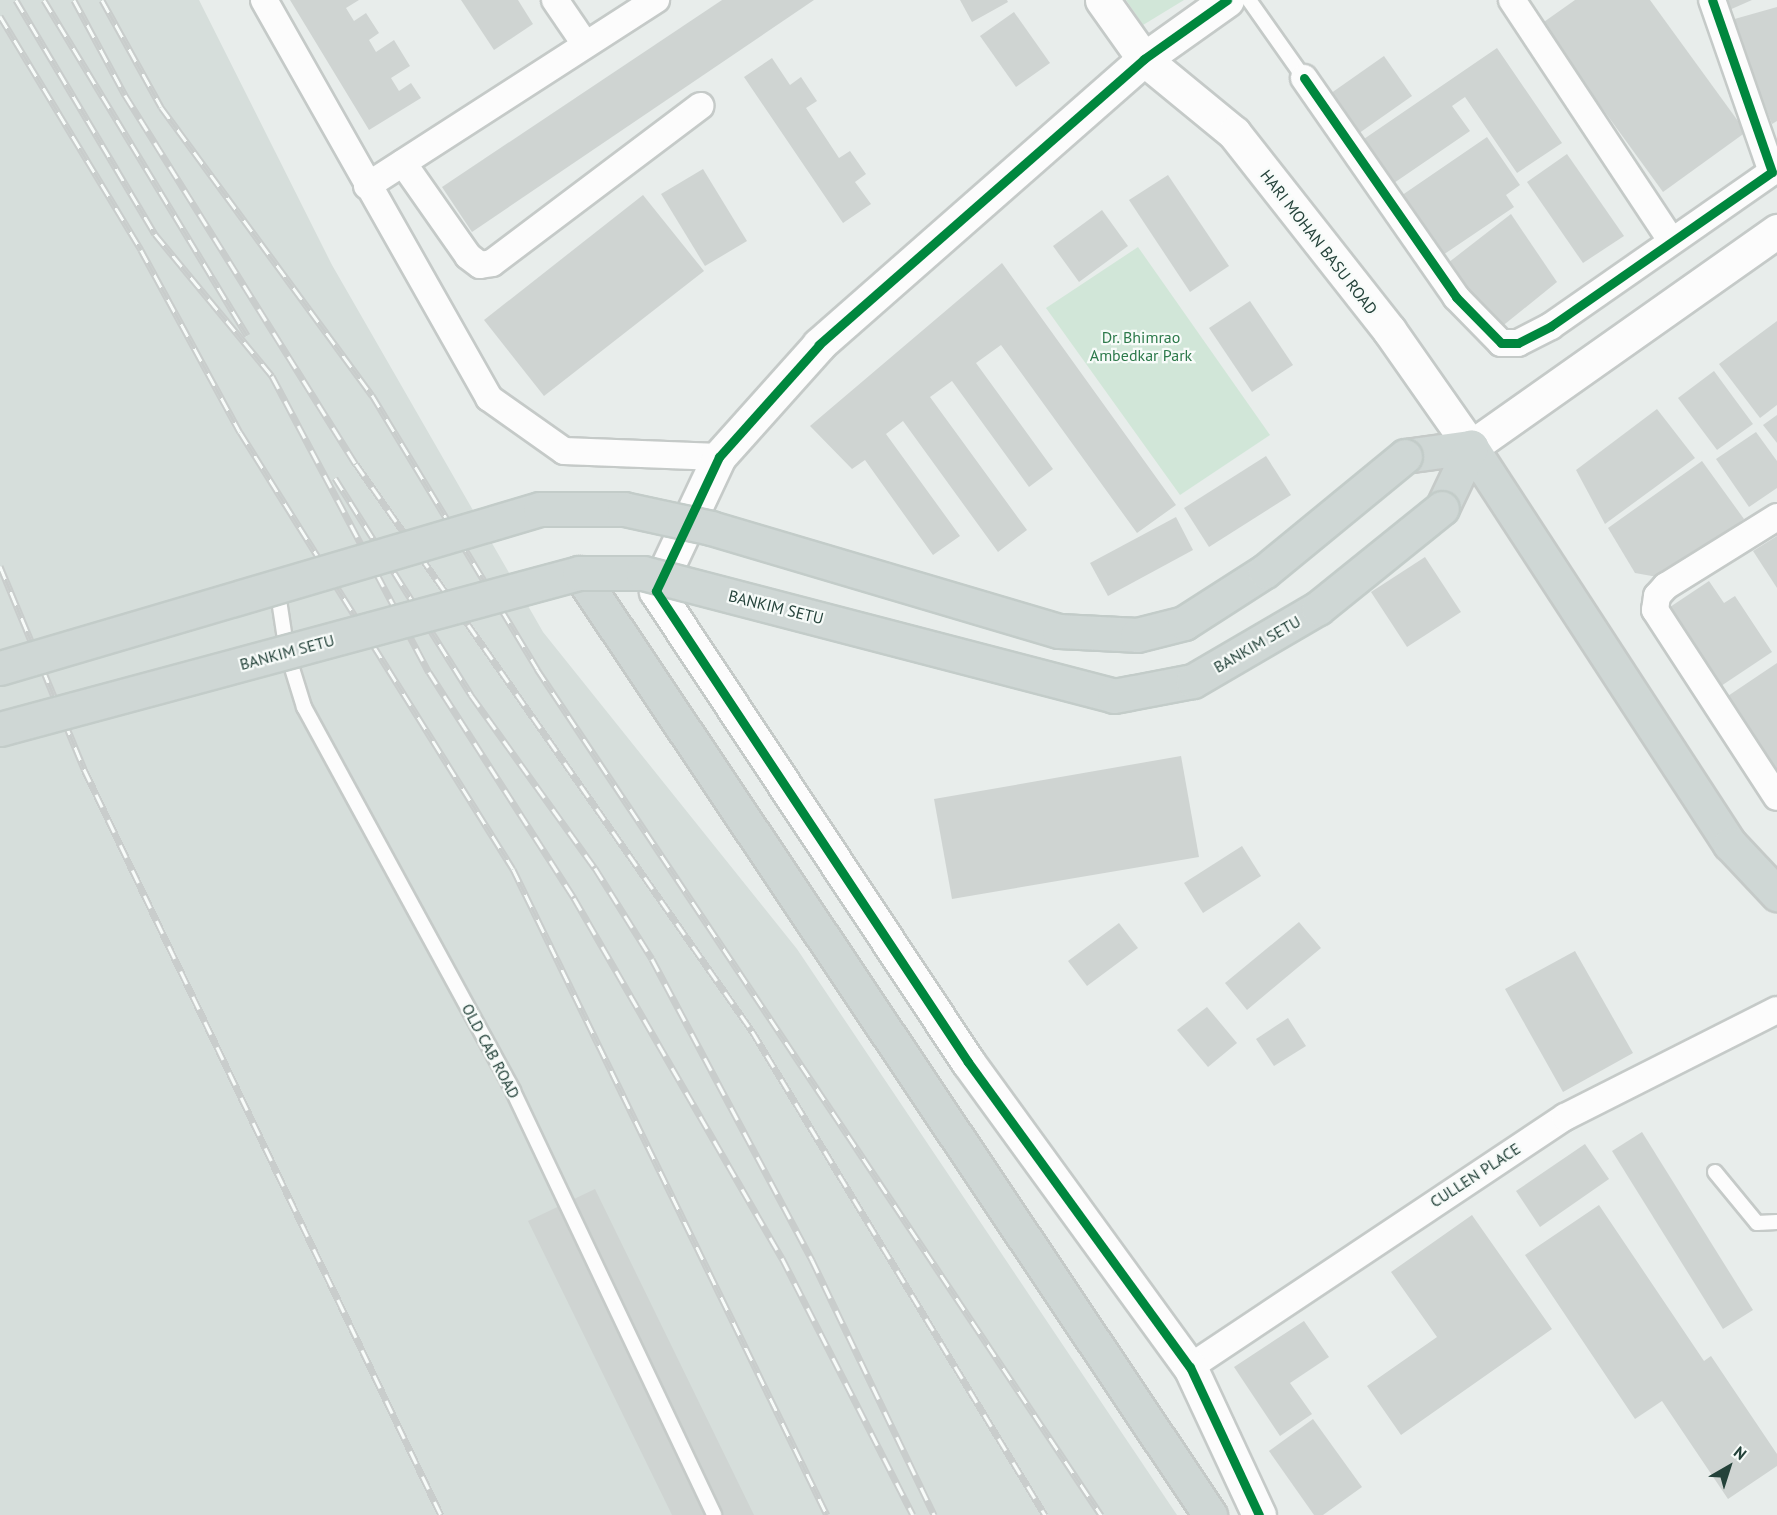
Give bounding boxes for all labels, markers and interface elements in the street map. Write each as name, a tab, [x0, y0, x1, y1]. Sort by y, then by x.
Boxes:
street label: HARI MOHAN BASU ROAD	[1257, 166, 1381, 318]
park label: Dr. Bhimrao Ambedkar Park	[1090, 327, 1192, 365]
street label: BANKIM SETU	[727, 586, 825, 628]
street label: BANKIM SETU	[1210, 611, 1304, 677]
street label: BANKIM SETU	[238, 630, 336, 674]
street label: OLD CAB ROAD	[458, 1000, 524, 1102]
street label: CULLEN PLACE	[1426, 1139, 1524, 1211]
north arrow	[1699, 1437, 1759, 1497]
text: N	[1730, 1442, 1751, 1464]

